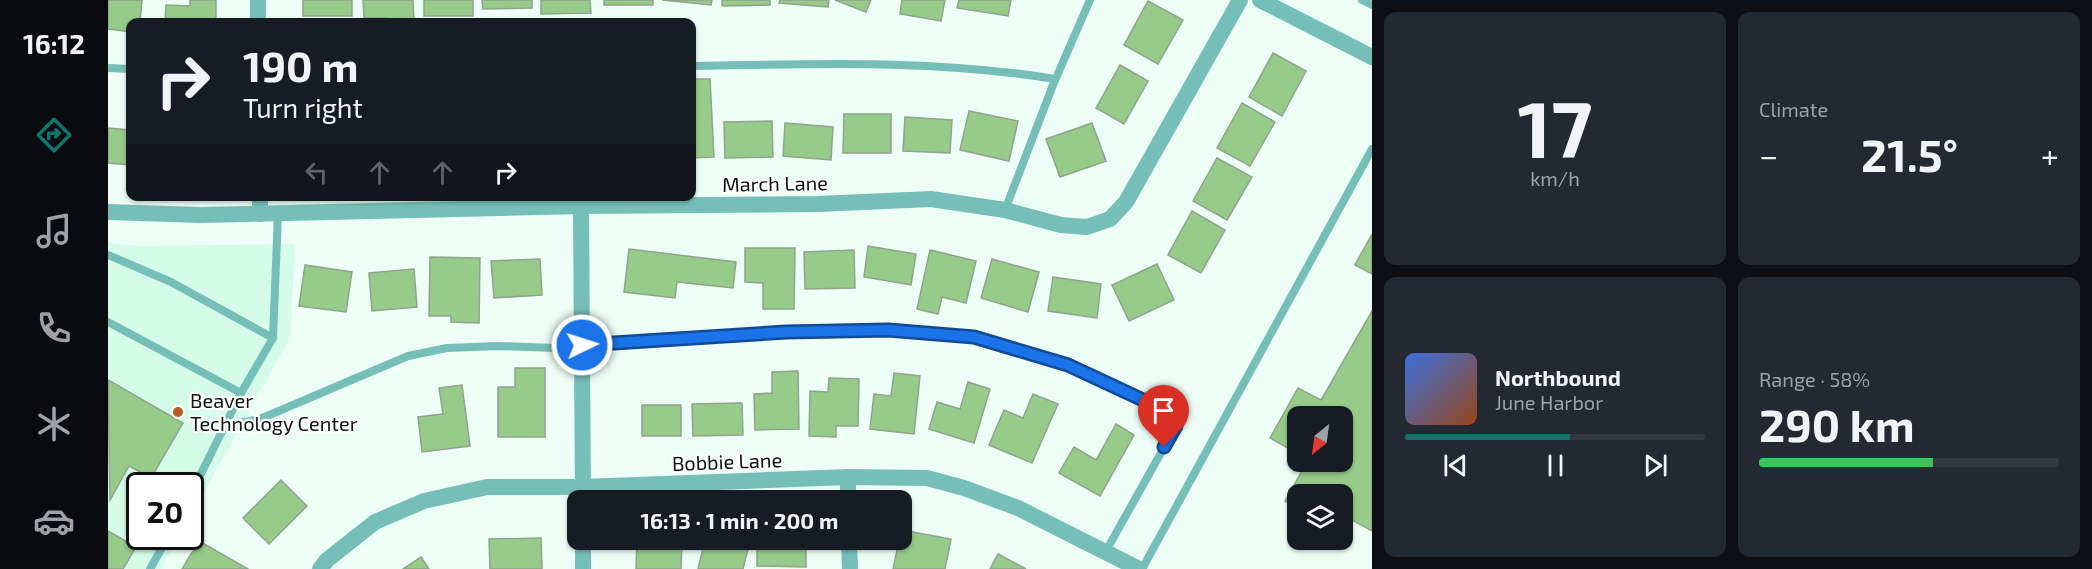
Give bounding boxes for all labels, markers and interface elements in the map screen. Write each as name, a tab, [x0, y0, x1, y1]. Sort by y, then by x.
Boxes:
text: 16:12	[23, 27, 85, 59]
text: 190 m	[243, 40, 359, 90]
icon: right	[144, 42, 222, 120]
text: 17	[1518, 80, 1592, 174]
text: Turn right	[243, 91, 363, 123]
text: Climate	[1759, 97, 1828, 121]
icon: directions	[33, 114, 75, 156]
text: 21.5°	[1861, 127, 1958, 181]
text: −	[1759, 135, 1778, 175]
text: +	[2041, 135, 2059, 175]
icon: left	[300, 156, 333, 189]
icon: ahead	[363, 156, 396, 189]
icon: ahead	[426, 156, 459, 189]
icon: right	[489, 156, 522, 189]
text: km/h	[1530, 166, 1580, 190]
street label: March Lane	[722, 170, 828, 196]
icon: music	[33, 210, 75, 252]
icon: phone	[33, 307, 75, 349]
position arrow	[550, 313, 614, 377]
text: Northbound	[1495, 364, 1621, 390]
text: Range · 58%	[1759, 367, 1870, 391]
pin	[1138, 385, 1189, 447]
place label: Beaver Technology Center	[190, 388, 358, 435]
text: June Harbor	[1495, 390, 1603, 414]
icon: arrive	[1147, 394, 1180, 427]
text: 290 km	[1759, 397, 1915, 451]
icon: climate	[33, 403, 75, 445]
marker: Beaver Technology Center	[171, 405, 185, 419]
north arrow	[1287, 406, 1353, 472]
map controls	[1287, 406, 1353, 550]
street label: Bobbie Lane	[671, 447, 783, 475]
icon: previous	[1439, 449, 1472, 482]
icon: pause	[1539, 449, 1572, 482]
icon: next	[1639, 449, 1672, 482]
speed limit sign: 20	[126, 472, 204, 550]
button: layers	[1287, 484, 1353, 550]
icon: car	[33, 500, 75, 542]
text: 16:13 · 1 min · 200 m	[641, 507, 838, 533]

